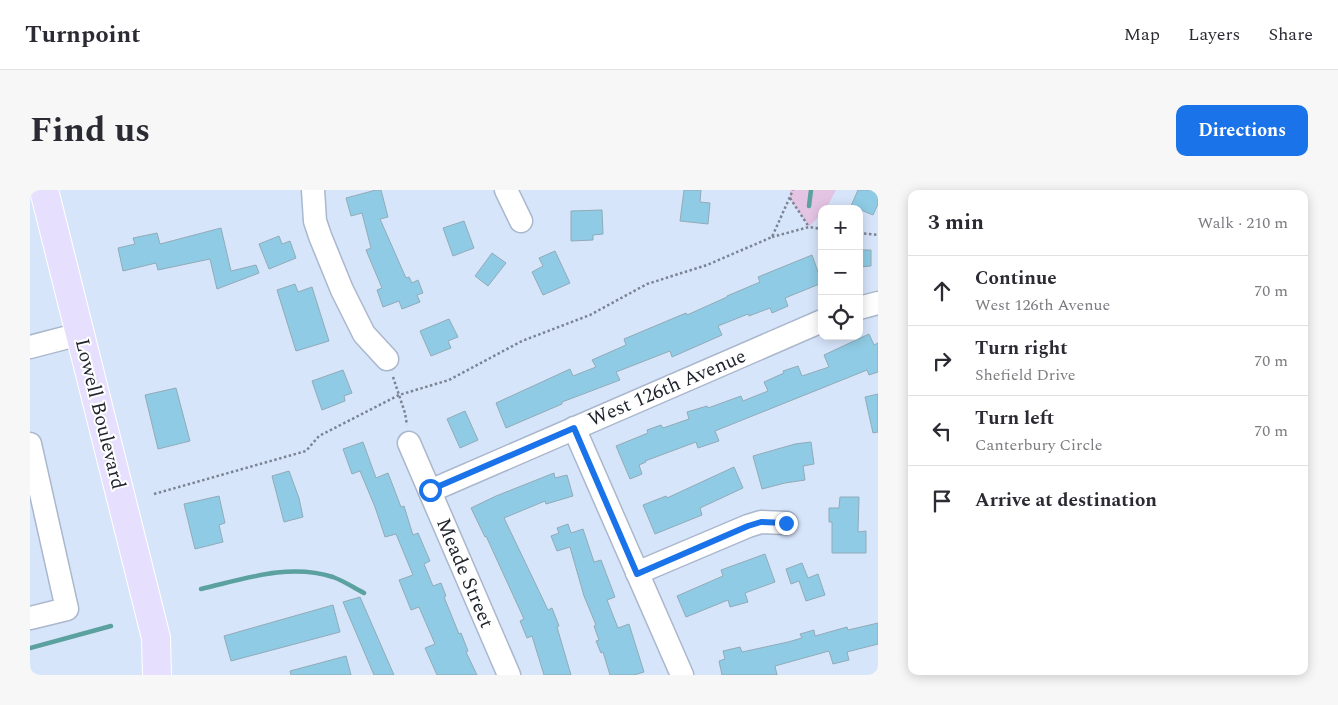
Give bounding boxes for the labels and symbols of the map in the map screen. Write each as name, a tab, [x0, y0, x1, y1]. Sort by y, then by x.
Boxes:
street label: Lowell Boulevard	[67, 335, 133, 493]
street label: West 126th Avenue	[583, 341, 751, 435]
route start	[419, 479, 442, 502]
route end	[775, 512, 798, 535]
street label: Meade Street	[428, 513, 502, 633]

